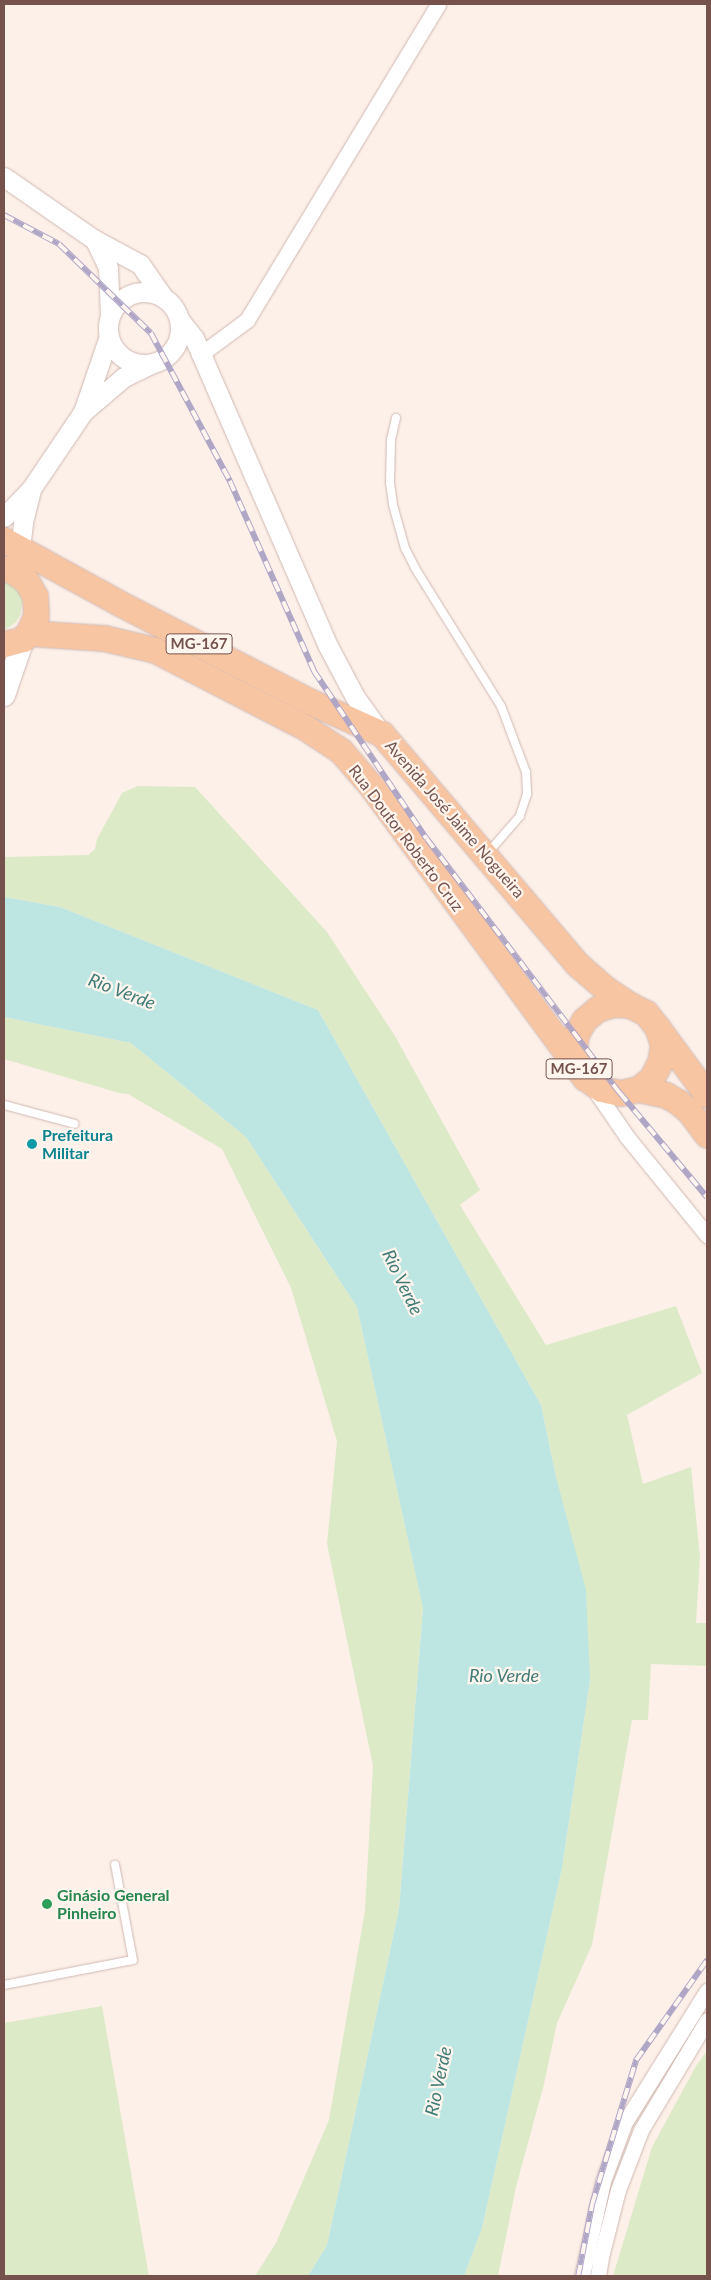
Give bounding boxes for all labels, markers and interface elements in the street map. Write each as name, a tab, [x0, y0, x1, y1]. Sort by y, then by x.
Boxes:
road number: MG-167	[165, 632, 233, 656]
street label: Avenida José Jaime Nogueira	[381, 736, 529, 902]
street label: Rua Doutor Roberto Cruz	[345, 761, 467, 915]
water label: Rio Verde	[85, 968, 159, 1014]
road number: MG-167	[545, 1056, 613, 1082]
place label: Prefeitura Militar	[42, 1125, 113, 1163]
marker: Prefeitura Militar	[26, 1138, 38, 1150]
water label: Rio Verde	[378, 1245, 428, 1319]
water label: Rio Verde	[469, 1664, 539, 1686]
place label: Ginásio General Pinheiro	[57, 1885, 170, 1923]
marker: Ginásio General Pinheiro	[41, 1898, 53, 1910]
water label: Rio Verde	[420, 2044, 456, 2118]

